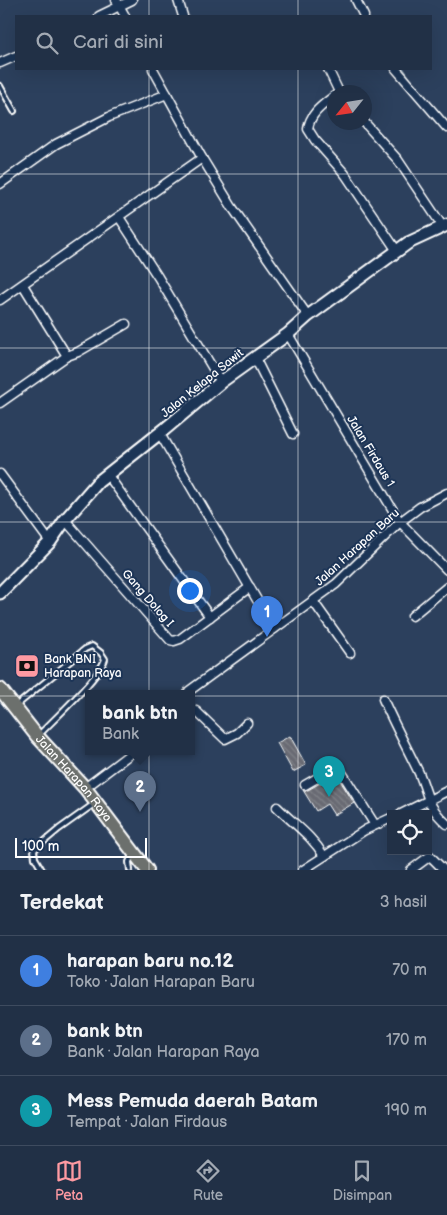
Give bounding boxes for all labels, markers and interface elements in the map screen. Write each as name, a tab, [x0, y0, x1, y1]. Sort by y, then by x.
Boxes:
search box	[15, 15, 432, 70]
icon: search	[33, 29, 61, 57]
text: Cari di sini	[73, 31, 163, 54]
north arrow	[327, 85, 372, 130]
street label: Jalan Kelapa Sawit	[158, 345, 247, 421]
street label: Jalan Firdaus 1	[343, 413, 398, 490]
street label: Jalan Harapan Baru	[312, 506, 403, 589]
street label: Gang Dolog I	[119, 566, 177, 630]
your location	[177, 578, 203, 604]
pin: 1	[251, 596, 283, 637]
place label: Bank BNI Harapan Raya	[44, 652, 122, 681]
bank icon: Bank BNI Harapan Raya	[14, 653, 40, 679]
popup	[85, 690, 195, 755]
text: bank btn	[102, 702, 178, 725]
text: Bank	[102, 725, 139, 744]
street label: Jalan Harapan Raya	[32, 732, 115, 825]
pin: 3	[313, 756, 345, 797]
pin: 2	[124, 771, 156, 812]
map controls	[387, 810, 432, 855]
button: locate	[387, 810, 432, 855]
scale bar	[15, 835, 148, 858]
text: 100 m	[22, 838, 59, 855]
text: Terdekat	[20, 890, 104, 915]
text: 3 hasil	[380, 893, 427, 912]
text: harapan baru no.12	[67, 950, 234, 973]
text: 1	[33, 961, 39, 980]
text: 70 m	[392, 961, 427, 980]
text: Toko · Jalan Harapan Baru	[67, 973, 255, 992]
text: bank btn	[67, 1020, 143, 1043]
text: 2	[31, 1031, 41, 1050]
text: 170 m	[386, 1031, 427, 1050]
text: Bank · Jalan Harapan Raya	[67, 1043, 260, 1062]
text: Mess Pemuda daerah Batam	[67, 1090, 318, 1113]
text: 3	[31, 1101, 41, 1120]
text: 190 m	[385, 1101, 427, 1120]
text: Tempat · Jalan Firdaus	[67, 1113, 227, 1132]
tab: Peta	[55, 1157, 83, 1204]
tab: Rute	[193, 1157, 223, 1204]
tab: Disimpan	[333, 1157, 392, 1204]

